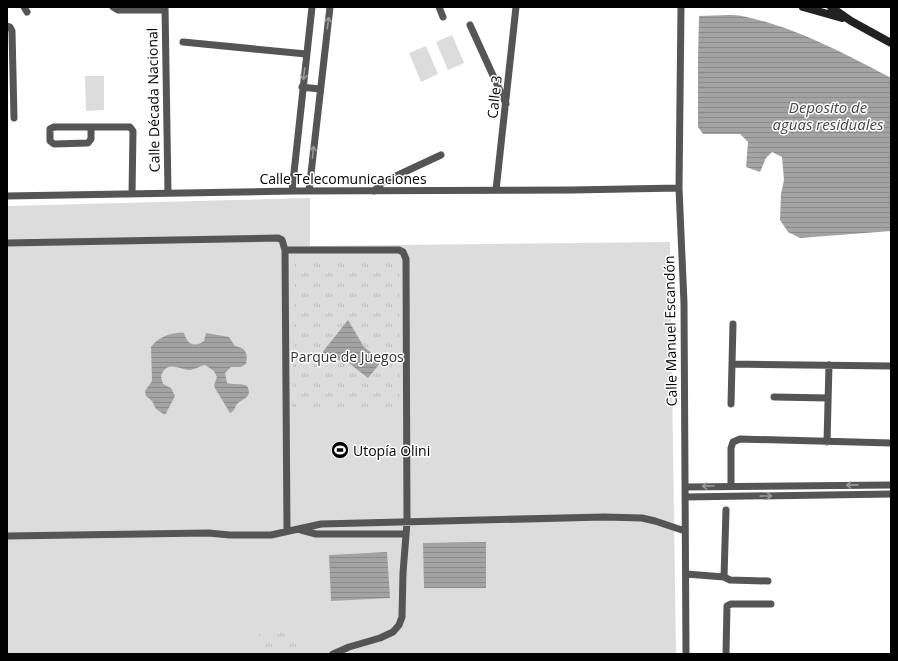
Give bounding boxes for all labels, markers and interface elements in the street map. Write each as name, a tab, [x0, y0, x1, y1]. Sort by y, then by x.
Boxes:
one-way arrow	[324, 17, 331, 30]
street label: Calle Década Nacional	[142, 28, 164, 172]
one-way arrow	[300, 67, 308, 80]
street label: Calle 3	[482, 75, 506, 119]
water label: Deposito de aguas residuales	[773, 97, 884, 134]
one-way arrow	[309, 146, 316, 159]
street label: Calle Telecomunicaciones	[259, 169, 427, 188]
street label: Calle Manuel Escandón	[659, 255, 681, 407]
park label: Parque de Juegos	[290, 347, 404, 366]
sports icon: Utopía Olini	[330, 440, 350, 460]
place label: Utopía Olini	[353, 441, 430, 460]
one-way arrow	[846, 481, 859, 489]
one-way arrow	[702, 482, 715, 490]
one-way arrow	[759, 492, 772, 500]

